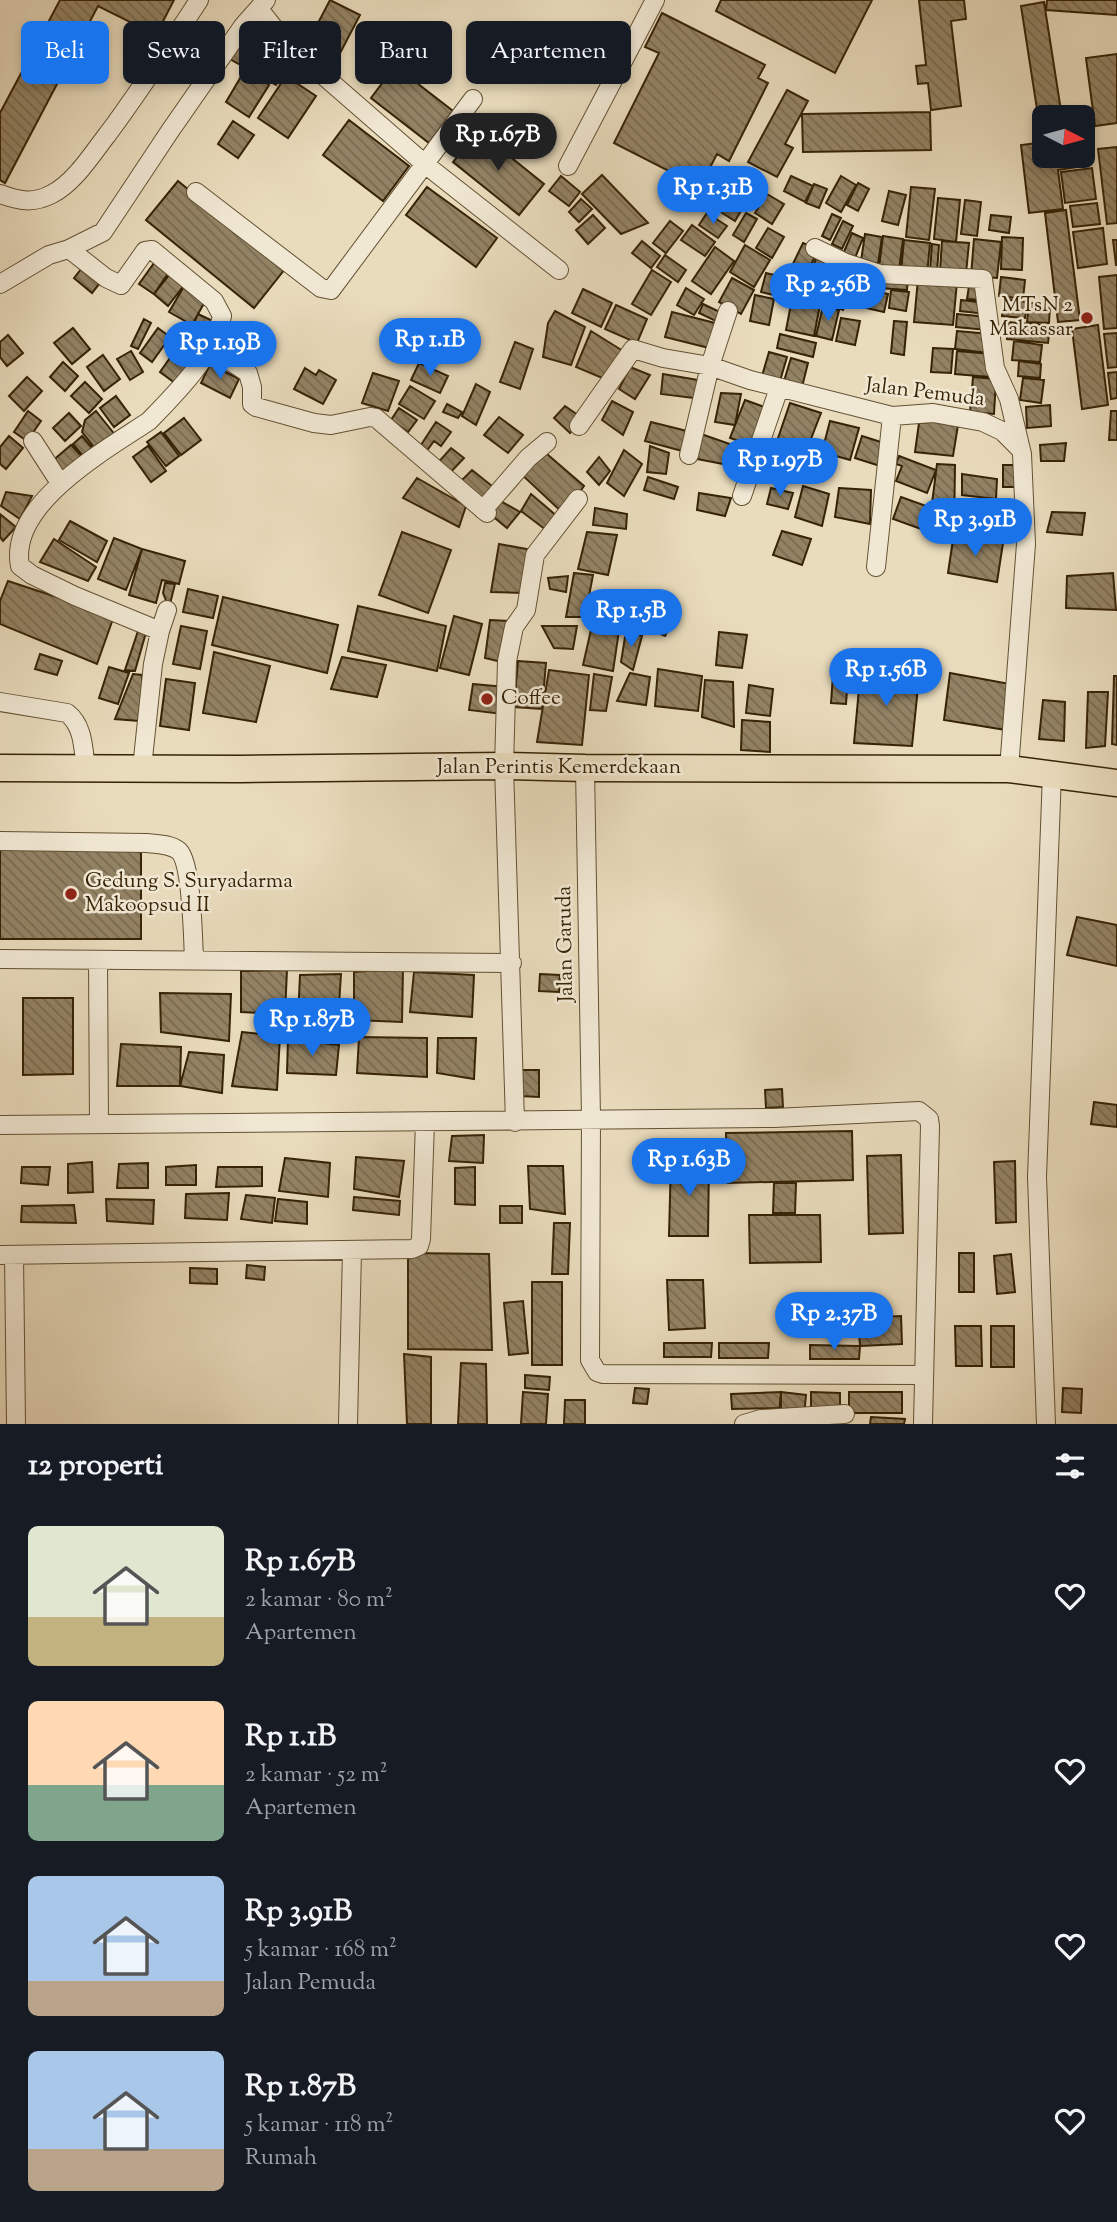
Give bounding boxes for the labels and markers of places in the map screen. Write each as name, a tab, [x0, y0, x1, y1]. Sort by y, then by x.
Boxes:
pin: Rp 1.67B	[426, 114, 570, 173]
pin: Rp 1.31B	[641, 166, 785, 226]
pin: Rp 2.56B	[756, 264, 900, 323]
place label: MTsN 2 Makassar	[989, 291, 1073, 345]
marker: MTsN 2 Makassar	[1079, 310, 1095, 326]
pin: Rp 1.1B	[365, 318, 495, 378]
pin: Rp 1.19B	[148, 322, 292, 381]
pin: Rp 1.97B	[708, 438, 852, 498]
pin: Rp 3.91B	[903, 498, 1047, 558]
pin: Rp 1.5B	[566, 590, 696, 649]
pin: Rp 1.56B	[814, 648, 958, 708]
place label: Coffee	[501, 684, 561, 714]
marker: Coffee	[479, 691, 495, 707]
place label: Gedung S. Suryadarma Makoopsud II	[85, 867, 293, 921]
marker: Gedung S. Suryadarma Makoopsud II	[63, 886, 79, 902]
pin: Rp 1.87B	[240, 998, 384, 1058]
pin: Rp 1.63B	[617, 1138, 761, 1198]
pin: Rp 2.37B	[762, 1292, 906, 1352]

